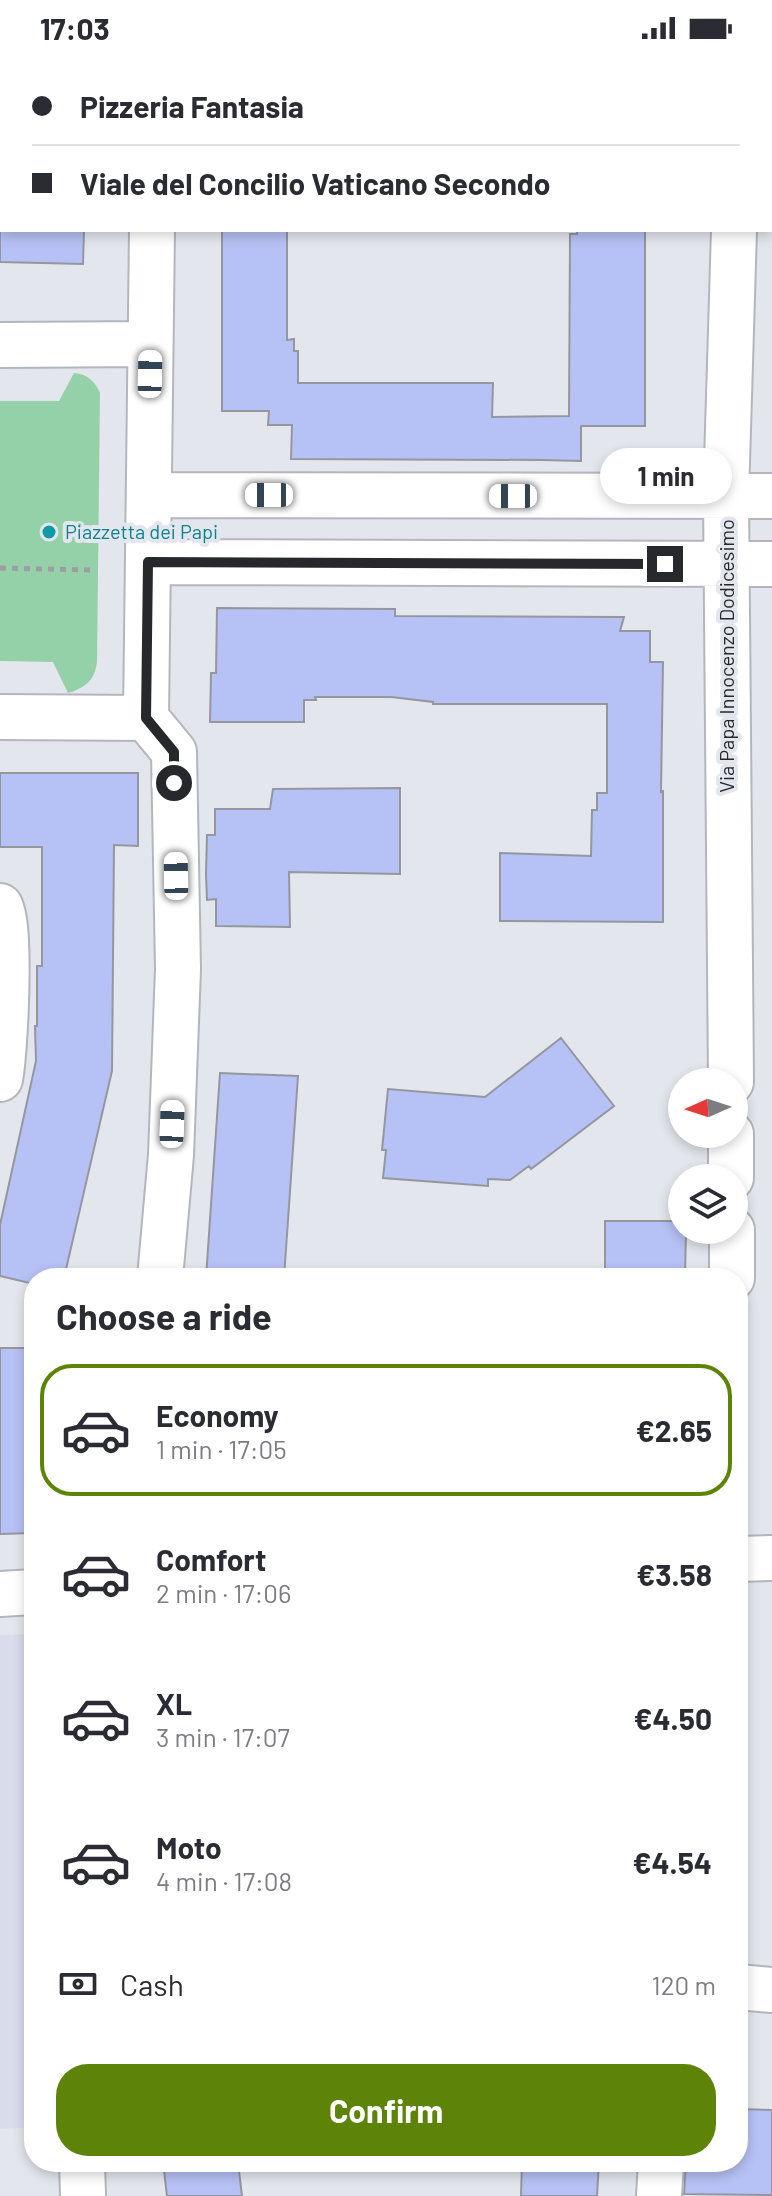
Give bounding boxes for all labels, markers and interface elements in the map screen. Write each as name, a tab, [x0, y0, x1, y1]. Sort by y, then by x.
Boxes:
text: 17:03	[40, 10, 110, 46]
text: Pizzeria Fantasia	[80, 88, 304, 124]
text: Viale del Concilio Vaticano Secondo	[80, 165, 551, 201]
car	[138, 350, 162, 398]
callout: 1 min	[599, 448, 731, 504]
text: 1 min	[638, 460, 694, 491]
car	[245, 483, 293, 507]
car	[489, 484, 537, 508]
place label: Piazzetta dei Papi	[65, 519, 218, 543]
street label: Via Papa Innocenzo Dodicesimo	[714, 519, 738, 793]
marker: Piazzetta dei Papi	[40, 523, 58, 541]
route end	[647, 546, 683, 582]
route start	[156, 765, 192, 801]
car	[164, 852, 188, 900]
north arrow	[668, 1068, 748, 1148]
map controls	[668, 1068, 748, 1244]
car	[159, 1100, 185, 1148]
button: layers	[668, 1164, 748, 1244]
text: Choose a ride	[56, 1294, 272, 1337]
icon: car	[60, 1394, 132, 1466]
text: Economy	[156, 1397, 279, 1433]
text: €2.65	[636, 1412, 712, 1448]
text: 1 min · 17:05	[156, 1433, 287, 1464]
icon: car	[60, 1538, 132, 1610]
text: Comfort	[156, 1541, 266, 1577]
text: €3.58	[636, 1556, 712, 1592]
text: 2 min · 17:06	[156, 1577, 291, 1608]
icon: car	[60, 1682, 132, 1754]
text: XL	[156, 1685, 192, 1721]
text: €4.50	[633, 1700, 712, 1736]
text: 3 min · 17:07	[156, 1721, 290, 1752]
icon: car	[60, 1826, 132, 1898]
text: Moto	[156, 1829, 222, 1865]
text: €4.54	[632, 1844, 712, 1880]
text: 4 min · 17:08	[156, 1865, 292, 1896]
icon: cash	[56, 1962, 100, 2006]
text: Cash	[120, 1966, 184, 2002]
text: 120 m	[652, 1969, 716, 2000]
button: Confirm	[56, 2064, 716, 2156]

